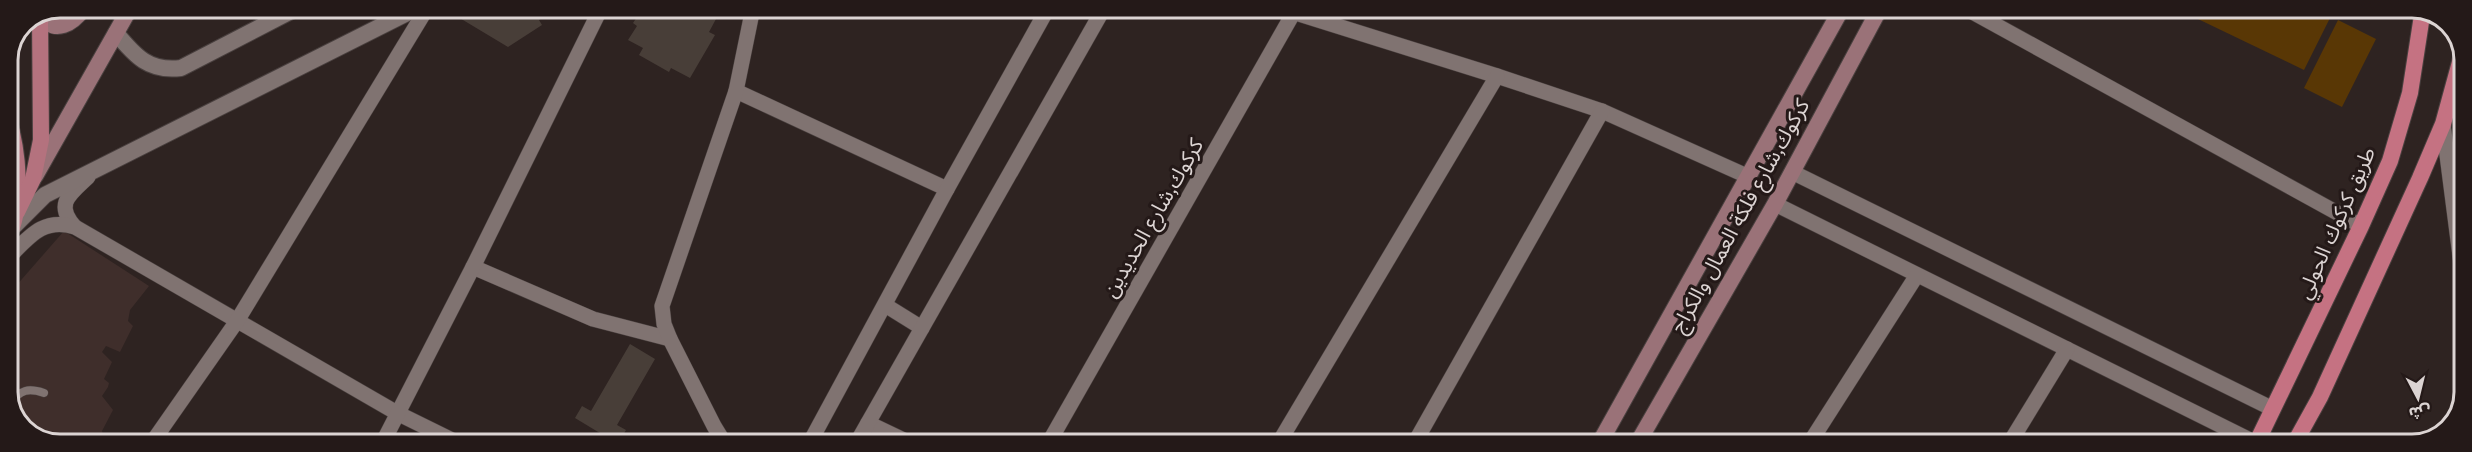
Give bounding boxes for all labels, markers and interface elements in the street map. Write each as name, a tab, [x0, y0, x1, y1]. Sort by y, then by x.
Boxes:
street label: كركوك,شارع فلكة العمال والكراج	[1666, 95, 1817, 339]
street label: كركوك,شارع الحديدين	[1098, 134, 1211, 303]
street label: طريق كركوك الحولي	[2292, 143, 2384, 304]
north arrow	[2388, 368, 2448, 428]
text: ش	[2408, 401, 2432, 423]

